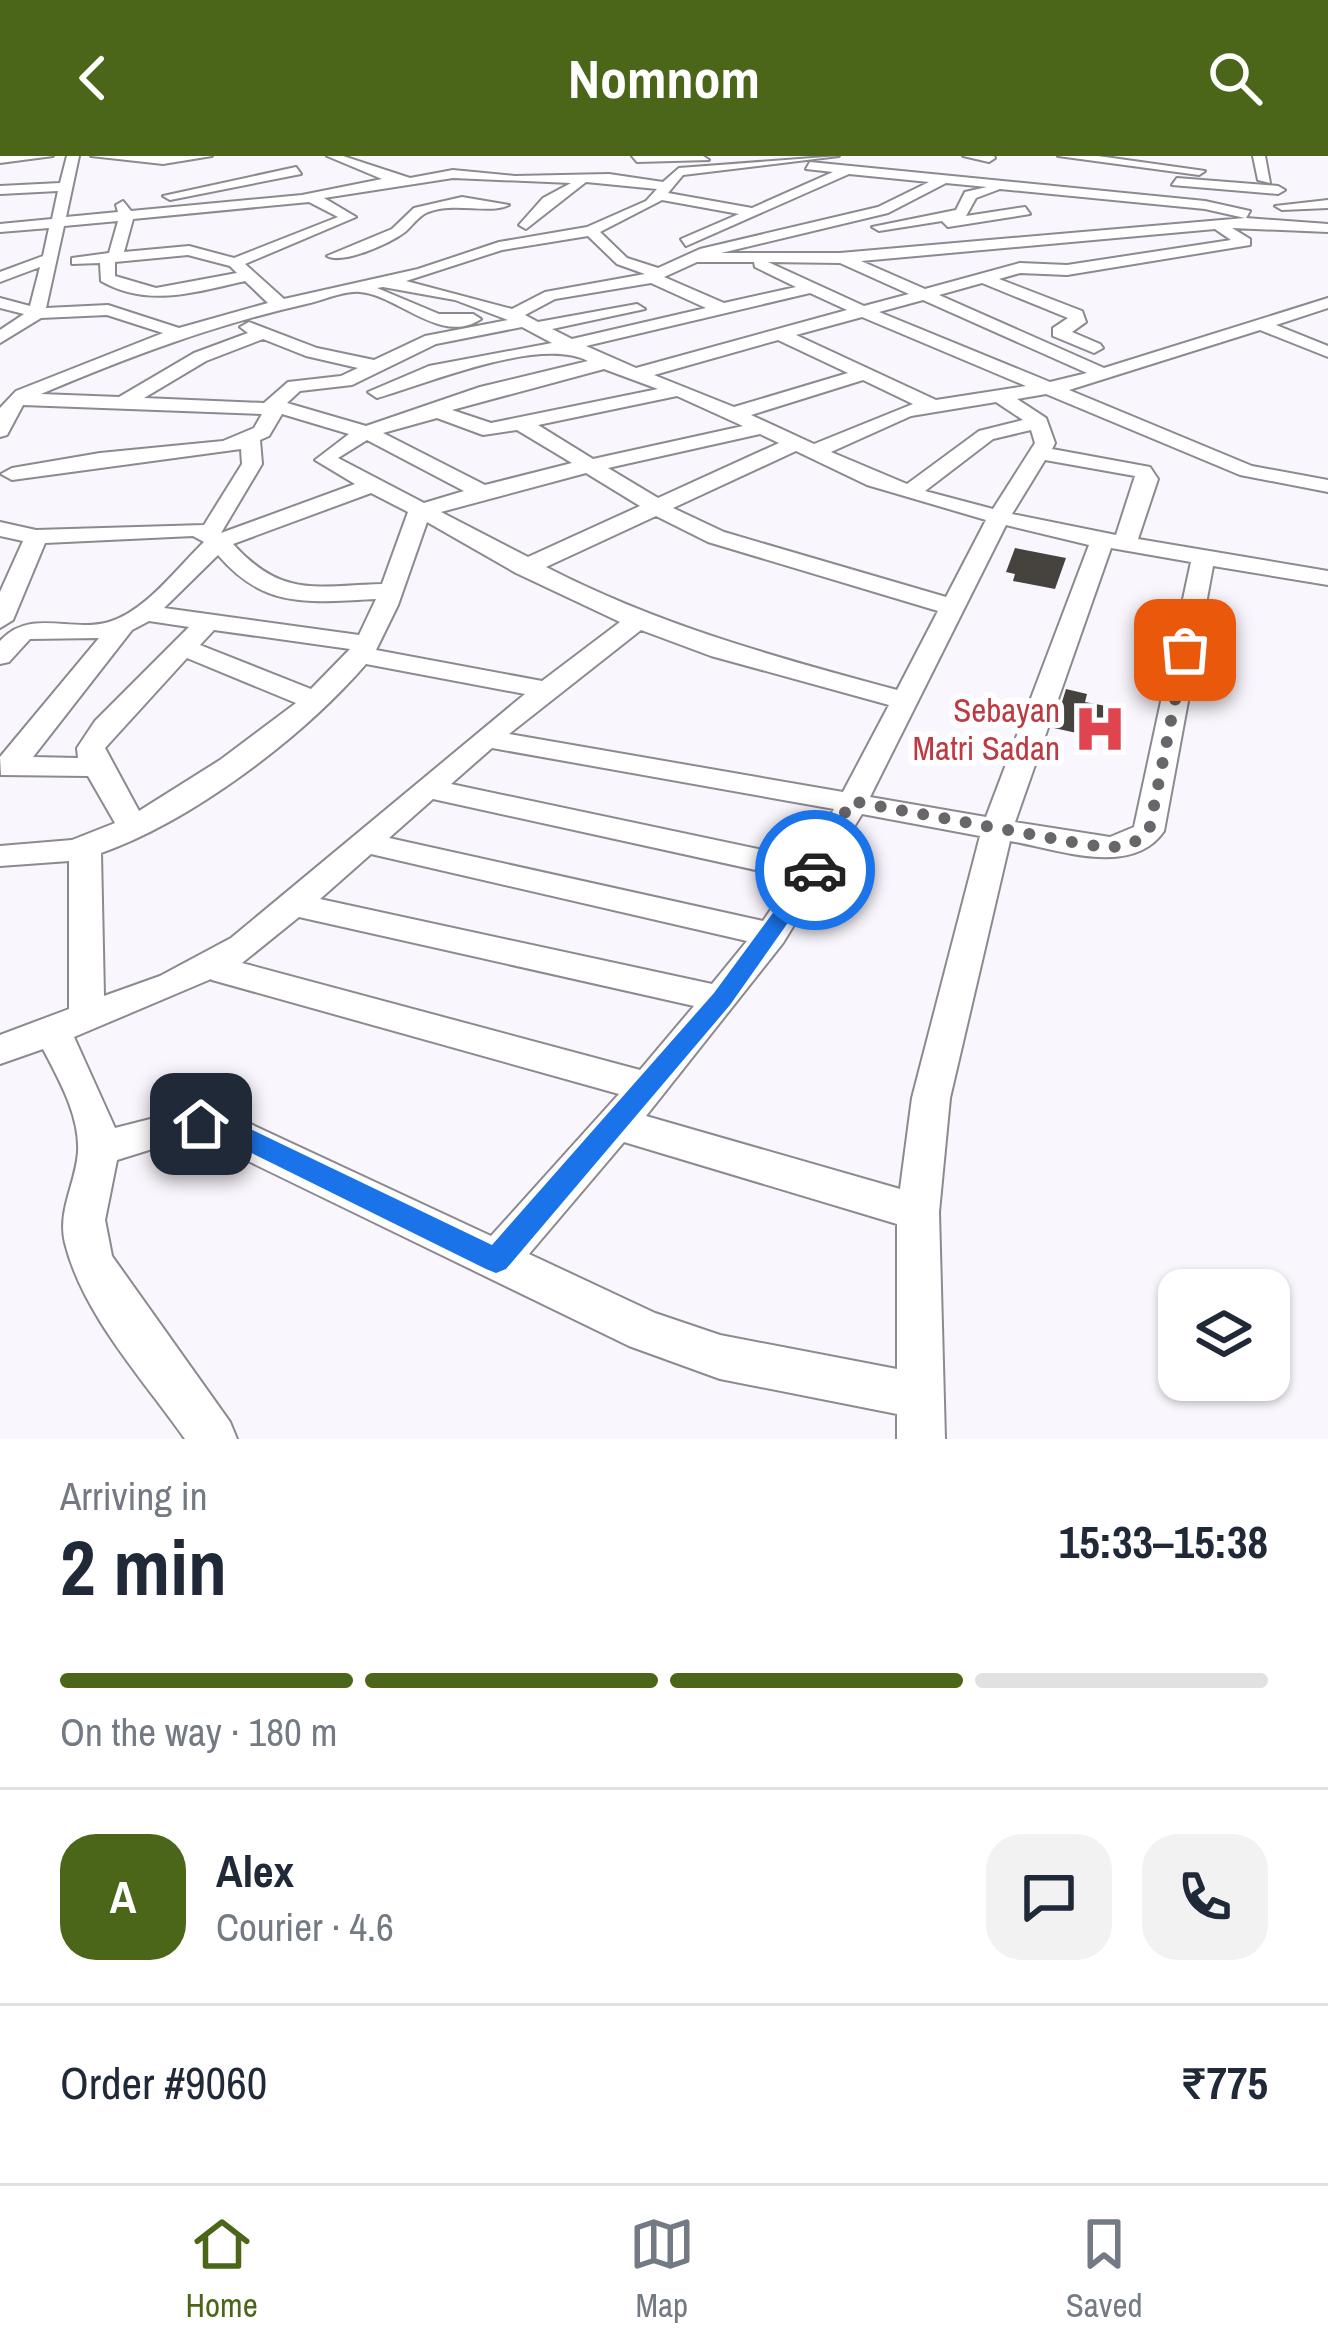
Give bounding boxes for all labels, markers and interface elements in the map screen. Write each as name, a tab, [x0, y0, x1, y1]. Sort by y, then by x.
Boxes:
text: Nomnom	[568, 42, 760, 115]
icon: back	[60, 45, 126, 111]
icon: search	[1202, 45, 1268, 111]
pin	[1134, 599, 1236, 701]
icon: bag	[1152, 617, 1218, 683]
place label: Sebayan Matri Sadan	[913, 688, 1060, 770]
hospital icon: Sebayan Matri Sadan	[1071, 700, 1129, 758]
courier	[755, 810, 875, 930]
icon: car	[782, 837, 848, 903]
pin	[150, 1073, 252, 1175]
icon: home	[168, 1091, 234, 1157]
map controls	[1158, 1269, 1290, 1401]
button: layers	[1158, 1269, 1290, 1401]
text: Arriving in	[60, 1470, 208, 1522]
text: 15:33–15:38	[1059, 1511, 1268, 1572]
text: 2 min	[60, 1514, 227, 1619]
text: On the way · 180 m	[60, 1706, 337, 1758]
button: chat	[986, 1834, 1112, 1960]
button: phone	[1142, 1834, 1268, 1960]
text: Alex	[216, 1840, 294, 1901]
text: A	[110, 1866, 136, 1927]
text: Courier · 4.6	[216, 1901, 394, 1953]
text: Order #9060	[60, 2052, 267, 2113]
text: ₹775	[1180, 2052, 1268, 2113]
tab: Home	[186, 2211, 258, 2327]
tab: Map	[629, 2211, 695, 2327]
tab: Saved	[1066, 2211, 1142, 2327]

